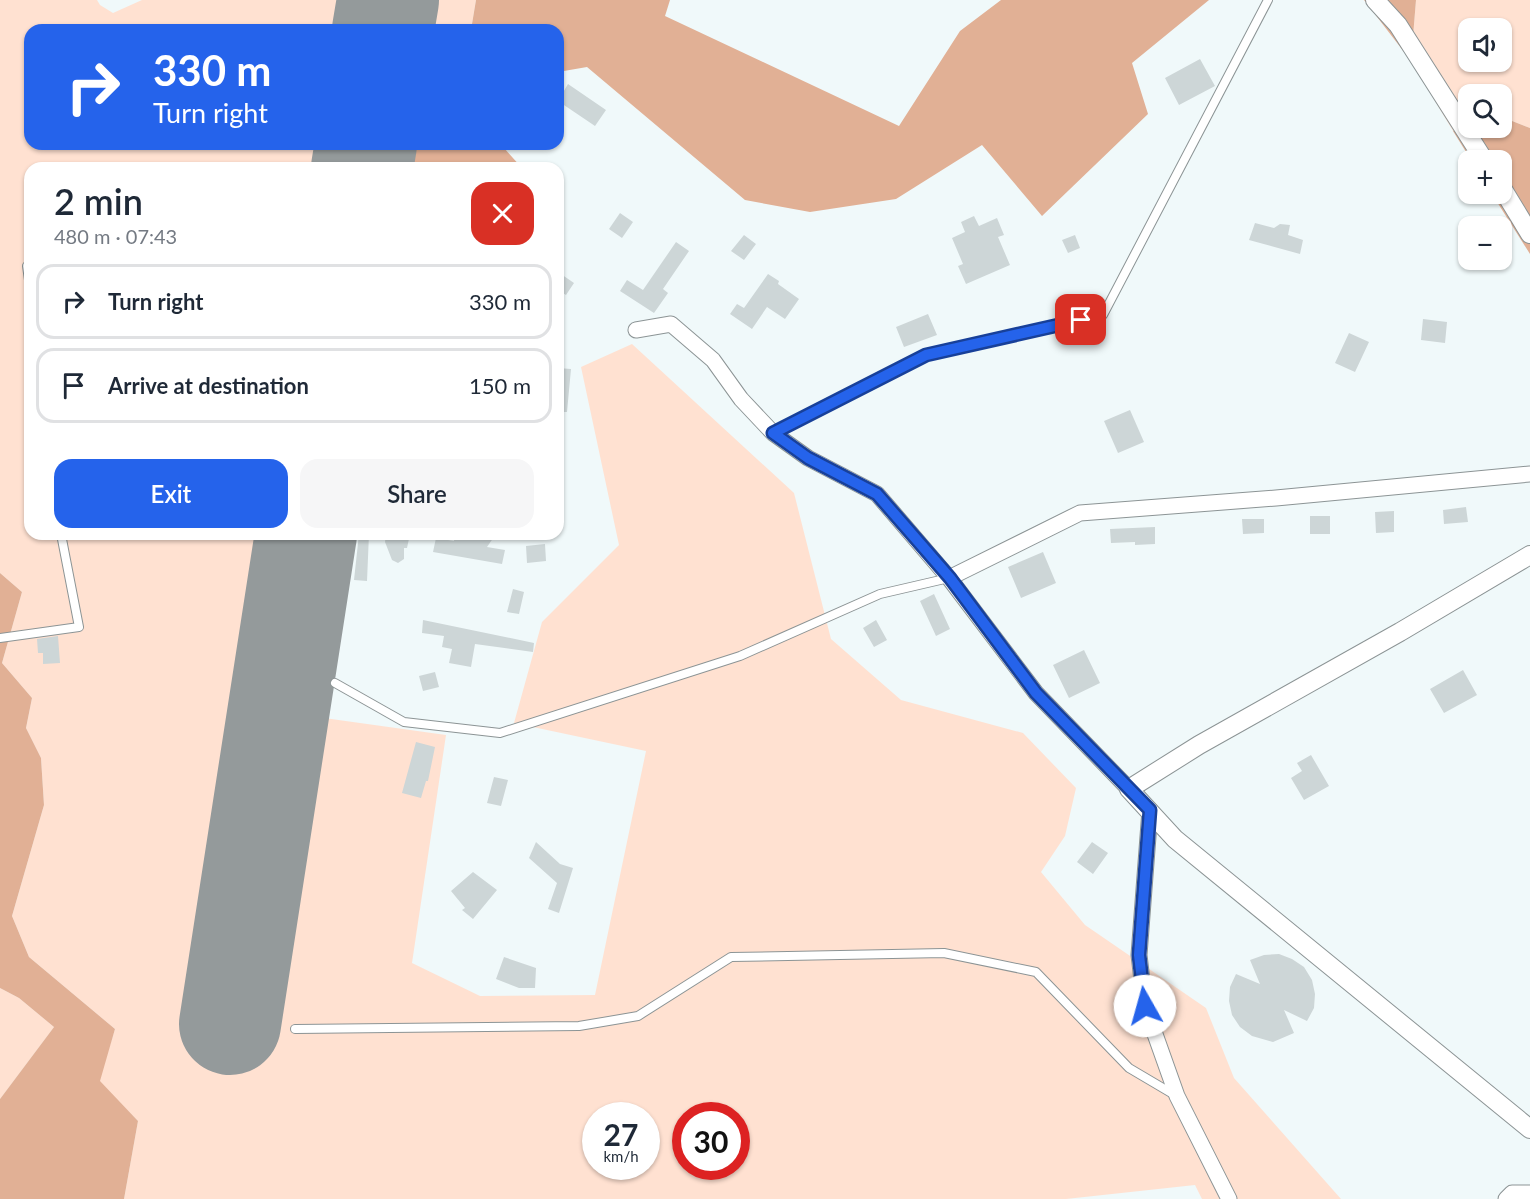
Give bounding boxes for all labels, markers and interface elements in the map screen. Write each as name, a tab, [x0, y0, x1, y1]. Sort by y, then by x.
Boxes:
map controls	[1458, 18, 1512, 270]
button: sound	[1458, 18, 1512, 72]
text: 330 m	[153, 45, 271, 95]
icon: right	[54, 48, 132, 126]
button: search	[1458, 84, 1512, 138]
text: Turn right	[153, 96, 268, 129]
button: +	[1458, 150, 1512, 204]
text: 2 min	[54, 179, 143, 223]
button: close	[471, 182, 534, 245]
button: −	[1458, 216, 1512, 270]
text: 480 m · 07:43	[54, 224, 177, 248]
icon: right	[57, 285, 90, 318]
text: Turn right	[108, 288, 203, 315]
text: 330 m	[469, 288, 531, 315]
pin	[1055, 294, 1106, 345]
icon: arrive	[1064, 303, 1097, 336]
icon: arrive	[57, 369, 90, 402]
text: Arrive at destination	[108, 372, 309, 399]
text: 150 m	[469, 372, 531, 399]
button: Exit	[54, 459, 288, 528]
button: Share	[300, 459, 534, 528]
position arrow	[1113, 974, 1177, 1038]
speed limit sign: 30	[672, 1102, 750, 1180]
text: 27	[604, 1116, 638, 1152]
text: km/h	[603, 1147, 639, 1165]

